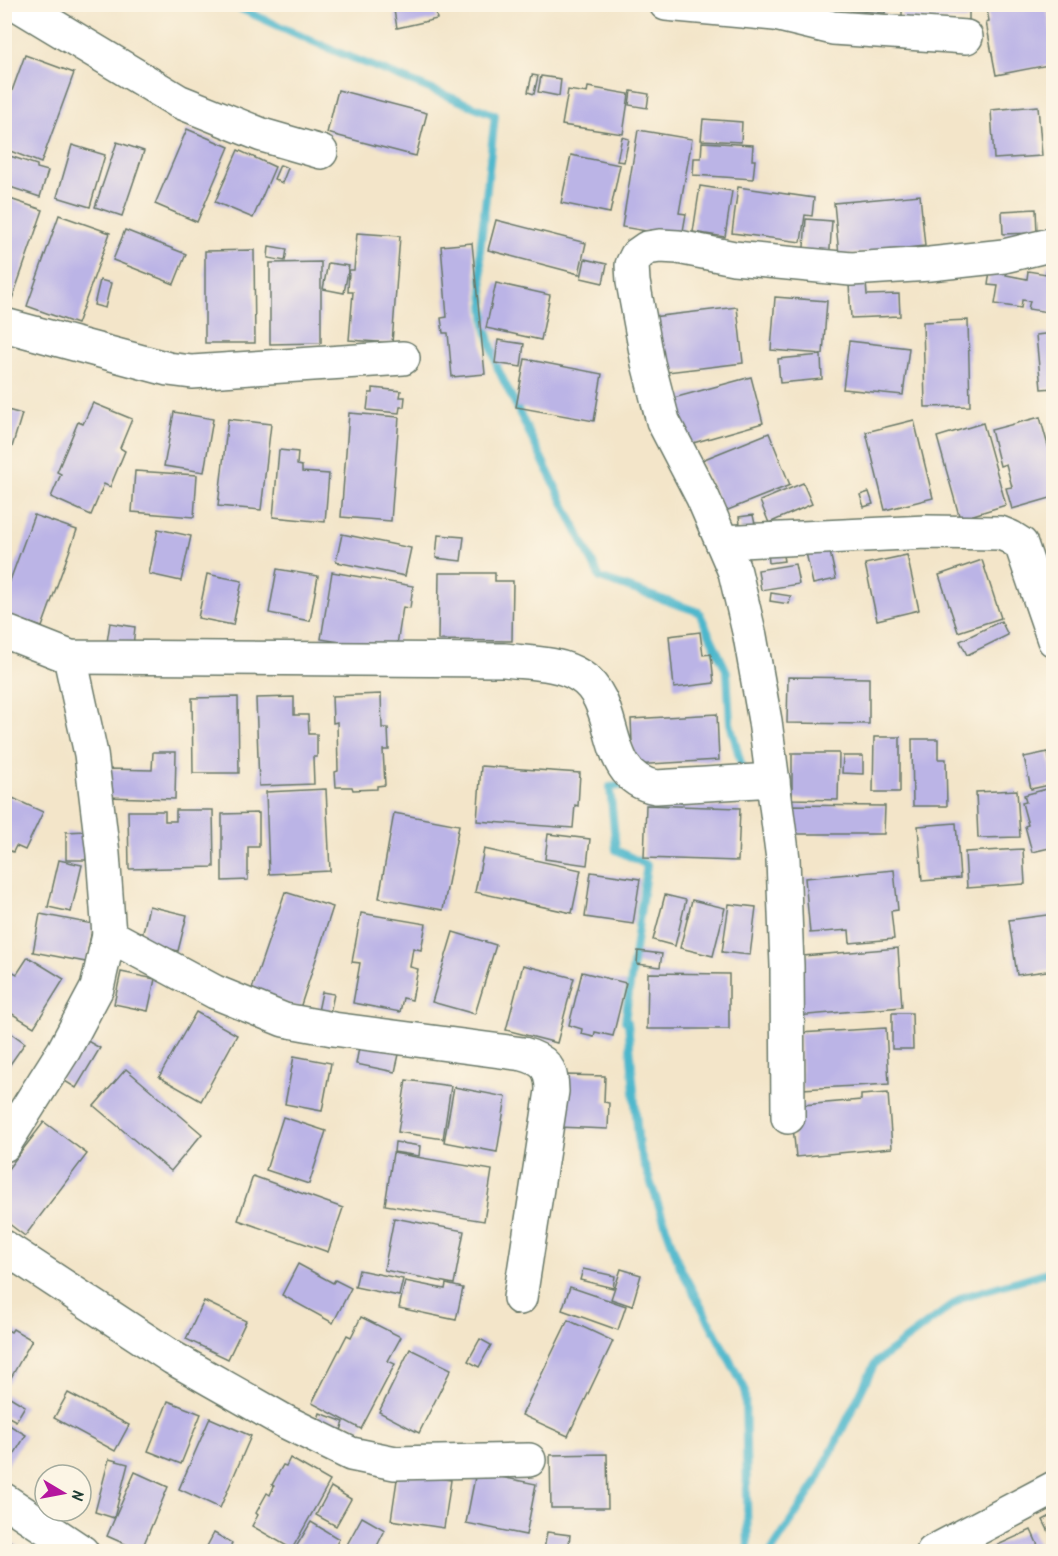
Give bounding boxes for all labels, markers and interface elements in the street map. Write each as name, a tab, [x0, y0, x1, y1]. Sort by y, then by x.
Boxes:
north arrow	[33, 1463, 93, 1523]
text: N	[63, 1488, 89, 1502]

